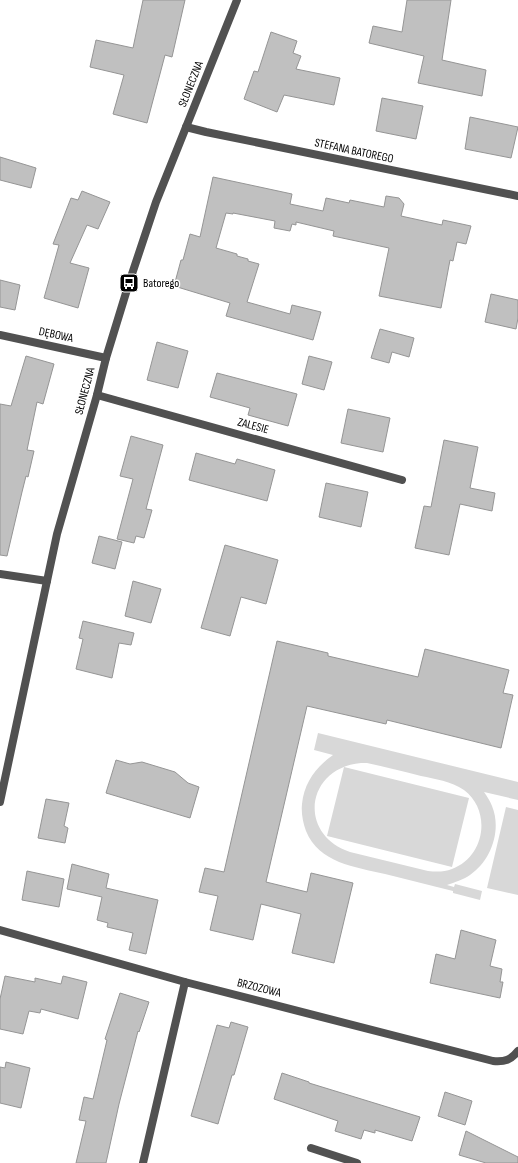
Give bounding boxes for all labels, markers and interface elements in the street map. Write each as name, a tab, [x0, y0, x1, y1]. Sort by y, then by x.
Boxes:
street label: SŁONECZNA	[175, 58, 207, 109]
street label: STEFANA BATOREGO	[313, 135, 395, 167]
bus stop icon: Batorego	[118, 272, 140, 294]
place label: Batorego	[143, 276, 179, 291]
street label: DĘBOWA	[37, 324, 75, 346]
street label: SŁONECZNA	[72, 365, 99, 416]
street label: ZALESIE	[236, 415, 270, 437]
street label: BRZOZOWA	[235, 975, 283, 1001]

